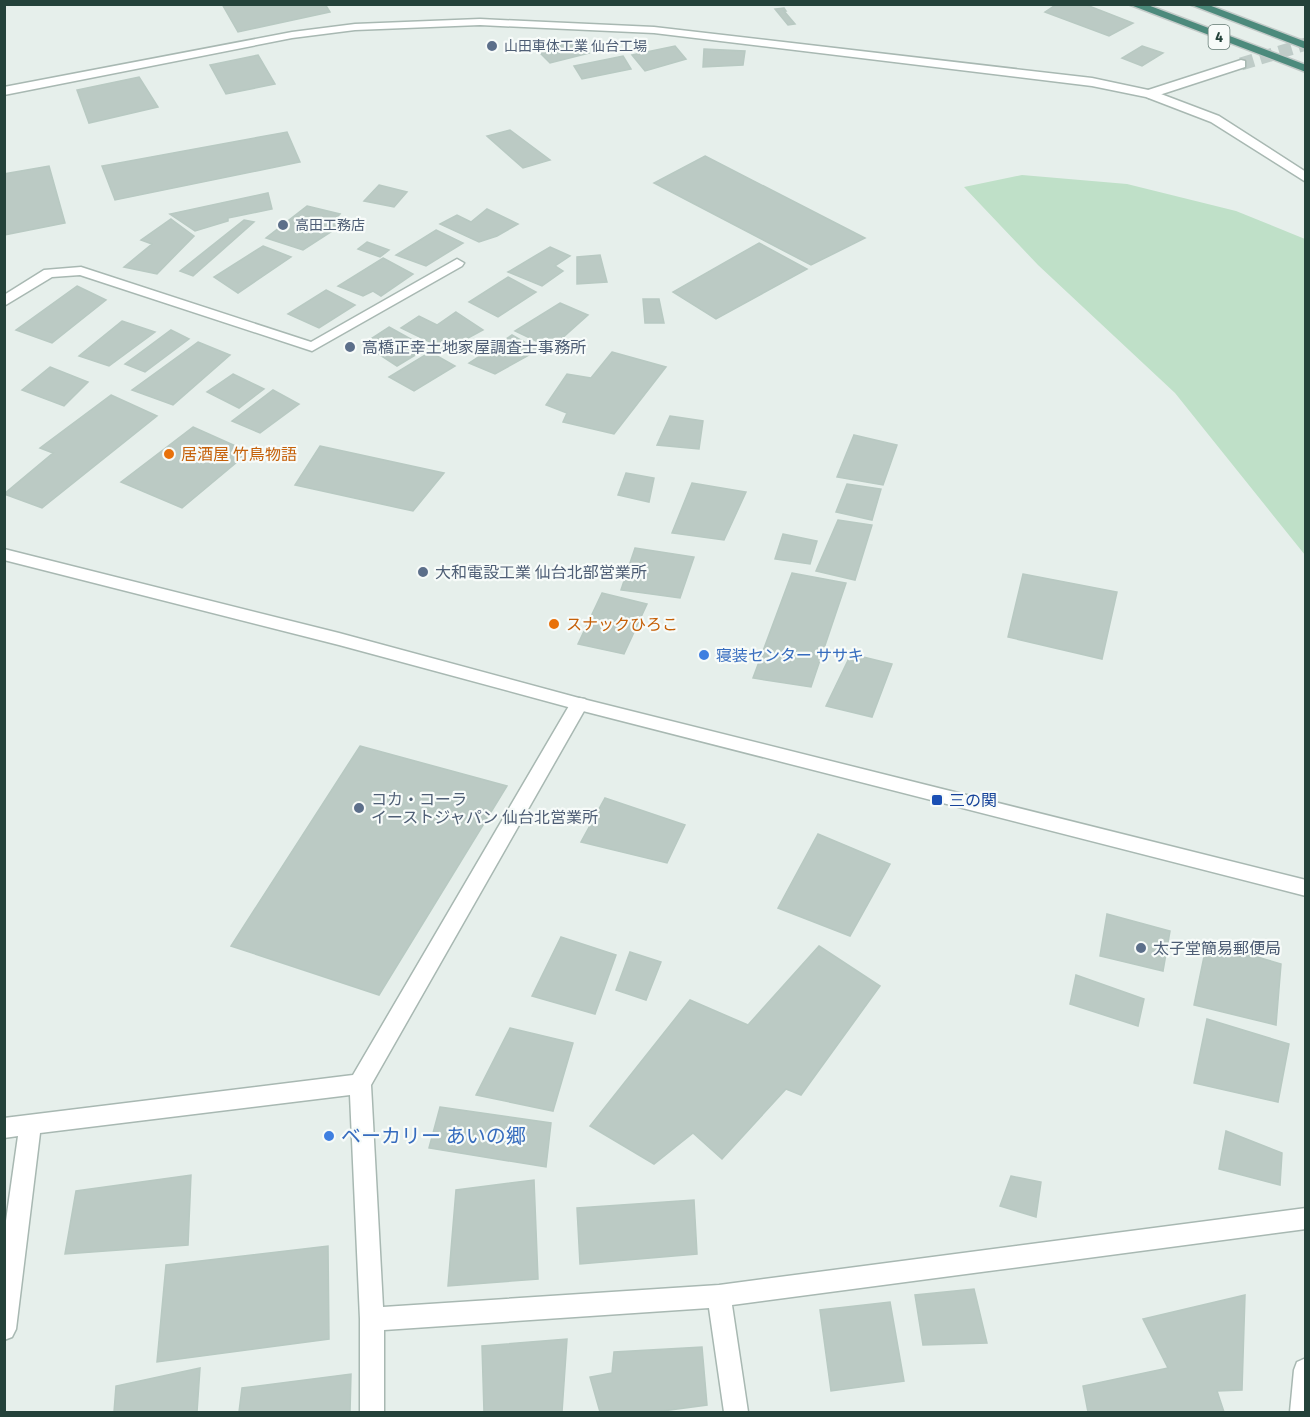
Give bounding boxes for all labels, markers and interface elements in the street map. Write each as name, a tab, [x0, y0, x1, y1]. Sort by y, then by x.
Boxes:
road number: 4	[1208, 25, 1230, 49]
place label: 山田車体工業 仙台工場	[504, 38, 647, 55]
marker: 山田車体工業 仙台工場	[485, 39, 499, 53]
place label: 高田工務店	[295, 217, 365, 234]
marker: 高田工務店	[276, 218, 290, 232]
place label: 高橋正幸土地家屋調査士事務所	[362, 338, 586, 357]
marker: 高橋正幸土地家屋調査士事務所	[343, 340, 357, 354]
place label: 居酒屋 竹鳥物語	[181, 445, 297, 464]
marker: 居酒屋 竹鳥物語	[162, 447, 176, 461]
place label: 大和電設工業 仙台北部営業所	[435, 563, 647, 582]
marker: 大和電設工業 仙台北部営業所	[416, 565, 430, 579]
place label: スナックひろこ	[566, 615, 678, 634]
marker: スナックひろこ	[547, 617, 561, 631]
place label: 寝装センター ササキ	[716, 646, 864, 665]
marker: 寝装センター ササキ	[697, 648, 711, 662]
place label: コカ・コーラ イーストジャパン 仙台北営業所	[371, 790, 598, 827]
place label: 三の関	[949, 791, 997, 810]
marker: 三の関	[930, 793, 944, 807]
marker: コカ・コーラ イーストジャパン 仙台北営業所	[352, 801, 366, 815]
place label: 太子堂簡易郵便局	[1153, 939, 1281, 958]
marker: 太子堂簡易郵便局	[1134, 941, 1148, 955]
place label: ベーカリー あいの郷	[341, 1124, 526, 1148]
marker: ベーカリー あいの郷	[322, 1129, 336, 1143]

